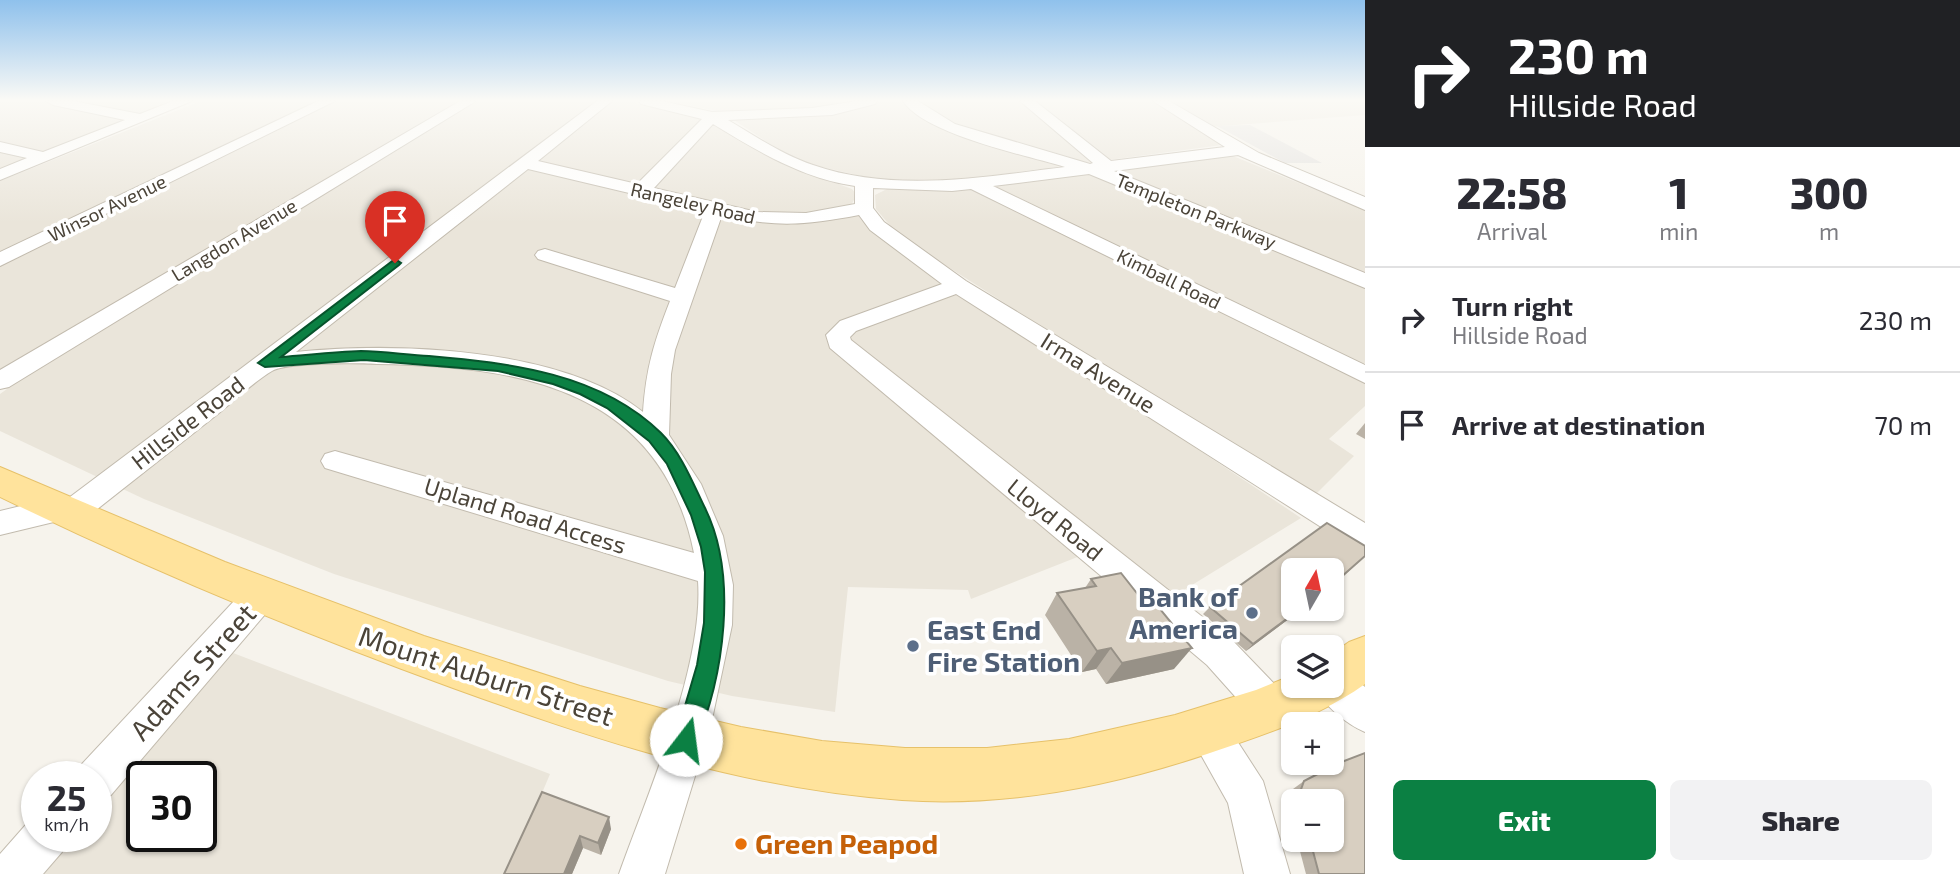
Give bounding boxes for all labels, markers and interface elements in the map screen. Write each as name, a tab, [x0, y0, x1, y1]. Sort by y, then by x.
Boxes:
text: 230 m	[1508, 25, 1649, 84]
icon: right	[1393, 28, 1484, 119]
text: Hillside Road	[1508, 85, 1697, 123]
text: 22:58	[1457, 167, 1568, 217]
text: 1	[1669, 167, 1688, 217]
text: 300	[1790, 167, 1868, 217]
street label: Templeton Parkway	[1113, 168, 1280, 253]
street label: Winsor Avenue	[44, 169, 170, 246]
street label: Rangeley Road	[628, 177, 758, 228]
pin	[365, 191, 425, 263]
street label: Langdon Avenue	[167, 193, 300, 286]
icon: arrive	[376, 202, 414, 240]
text: Arrival	[1477, 217, 1547, 245]
text: min	[1659, 217, 1698, 245]
text: m	[1819, 217, 1839, 245]
street label: Kimball Road	[1114, 244, 1225, 314]
text: Turn right	[1452, 290, 1573, 321]
icon: right	[1393, 301, 1431, 339]
text: 230 m	[1859, 304, 1932, 335]
text: Hillside Road	[1452, 321, 1588, 349]
street label: Irma Avenue	[1036, 326, 1161, 418]
street label: Hillside Road	[125, 369, 249, 475]
icon: arrive	[1393, 406, 1431, 444]
text: Arrive at destination	[1452, 409, 1705, 440]
text: 70 m	[1874, 409, 1932, 440]
street label: Upland Road Access	[421, 471, 630, 559]
street label: Lloyd Road	[1002, 472, 1109, 566]
north arrow	[1281, 558, 1344, 621]
map controls	[1281, 558, 1344, 852]
place label: Bank of America	[1129, 579, 1239, 645]
street label: Adams Street	[122, 596, 262, 746]
marker: Bank of America	[1244, 605, 1260, 621]
place label: East End Fire Station	[927, 612, 1080, 678]
street label: Mount Auburn Street	[355, 618, 618, 732]
button: layers	[1281, 635, 1344, 698]
marker: East End Fire Station	[905, 638, 921, 654]
position arrow	[649, 703, 723, 777]
button: +	[1281, 712, 1344, 775]
speed limit sign: 30	[126, 761, 217, 852]
text: 25	[47, 776, 86, 818]
button: Exit	[1393, 780, 1656, 860]
button: Share	[1670, 780, 1932, 860]
button: −	[1281, 789, 1344, 852]
text: km/h	[44, 813, 89, 835]
place label: Green Peapod	[755, 826, 938, 860]
marker: Green Peapod	[733, 836, 749, 852]

